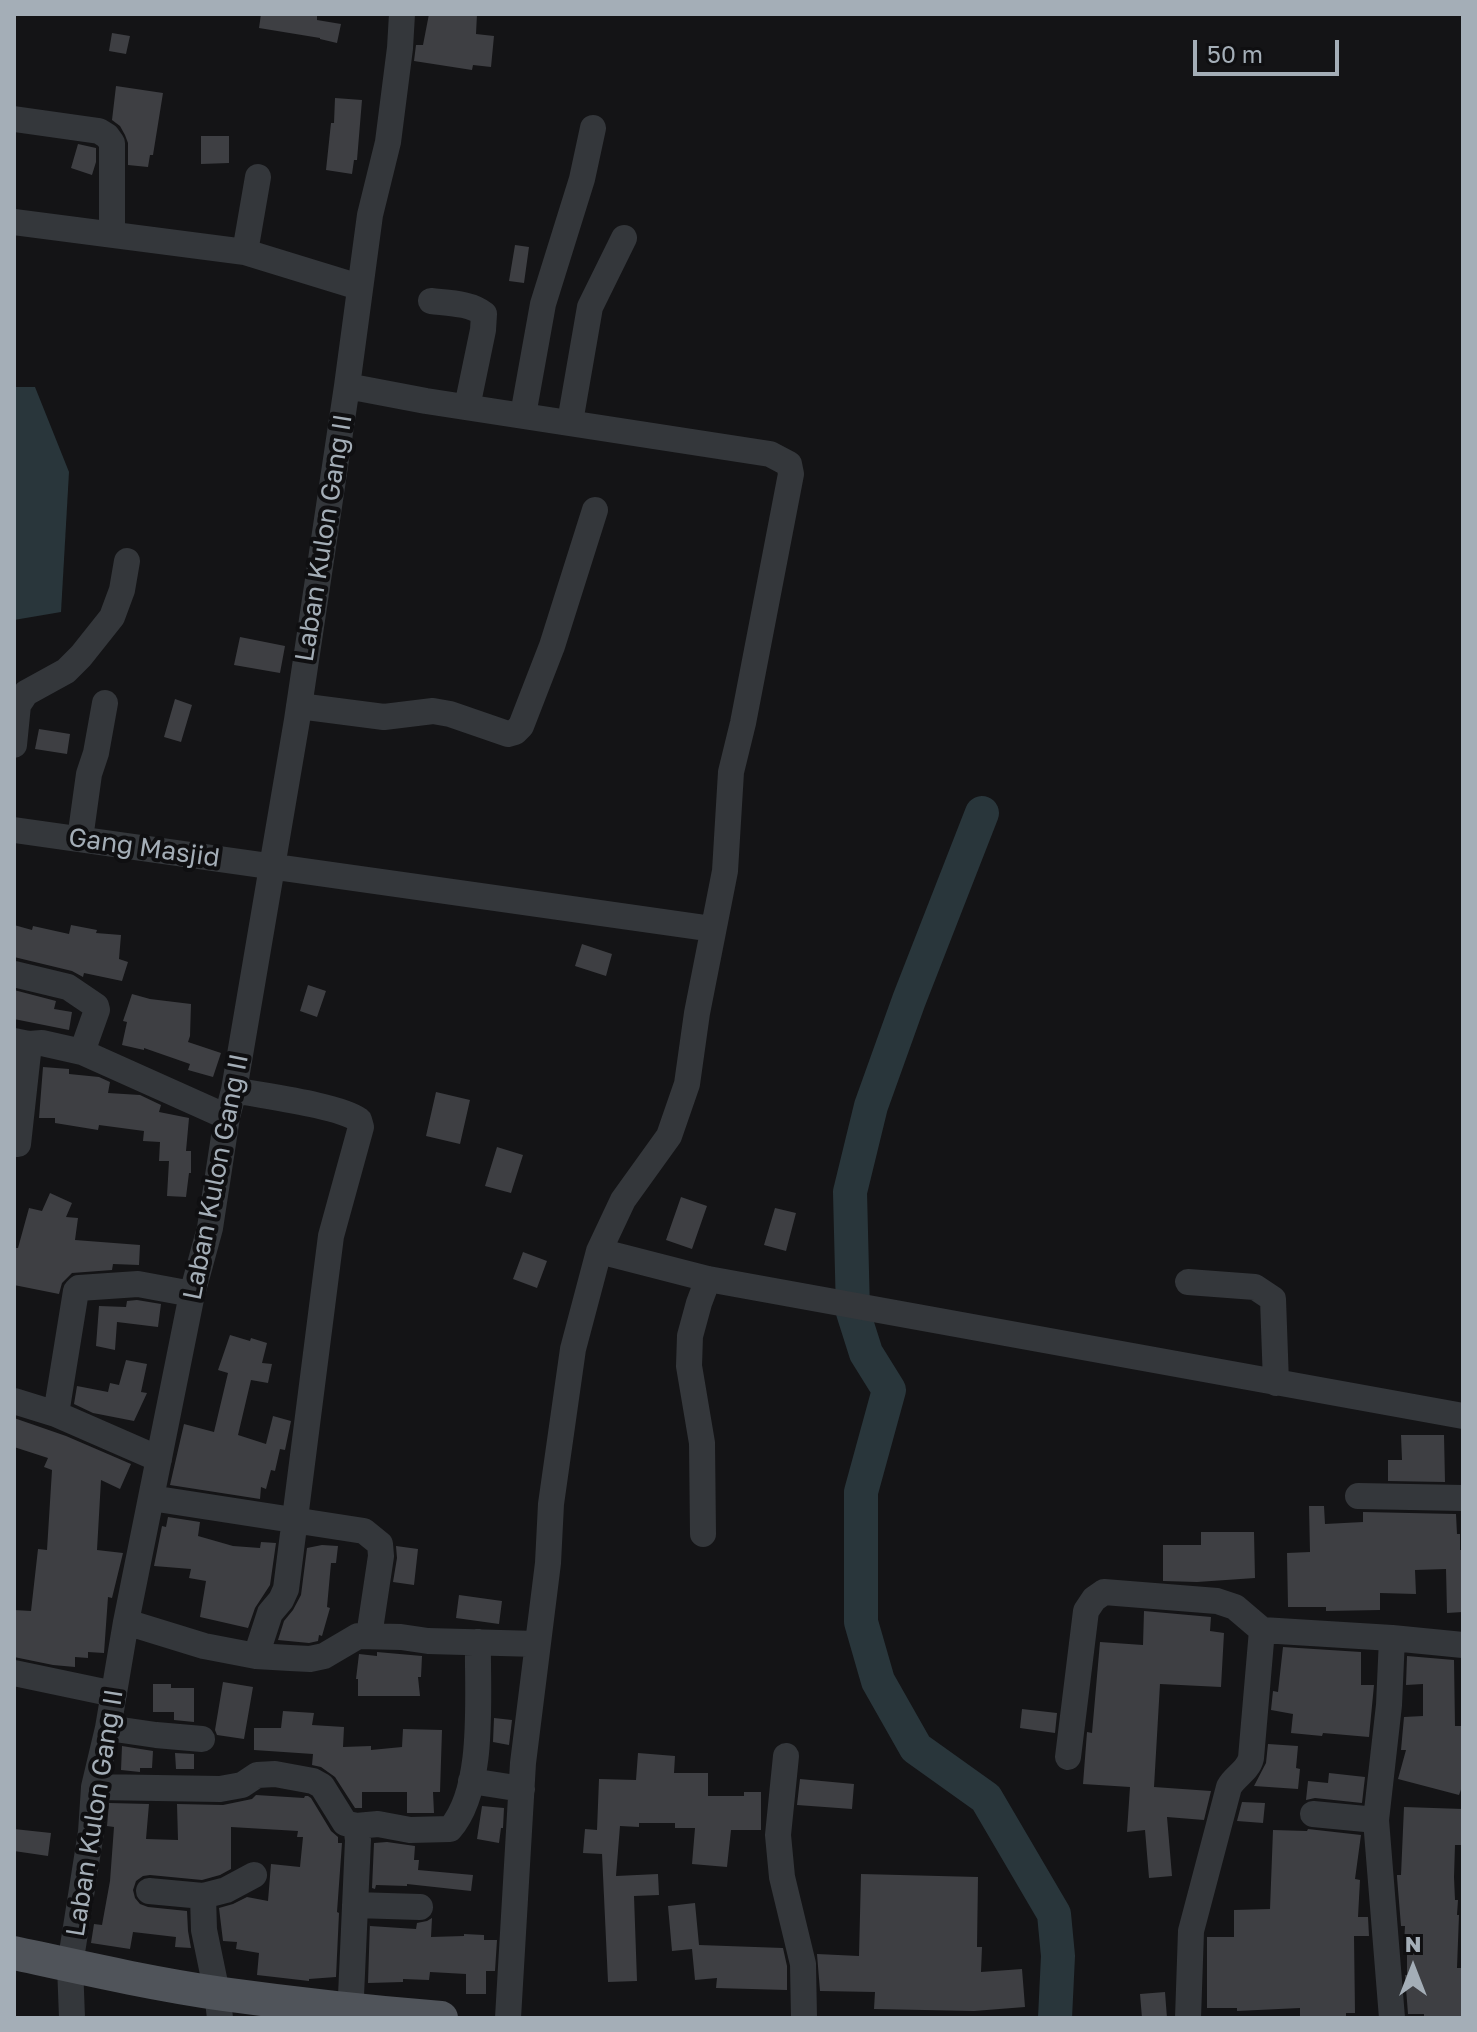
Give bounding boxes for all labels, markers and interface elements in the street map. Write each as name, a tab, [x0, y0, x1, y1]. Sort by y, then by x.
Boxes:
scale bar	[1197, 24, 1343, 74]
text: 50 m	[1207, 39, 1263, 68]
street label: Laban Kulon Gang II	[289, 412, 359, 664]
street label: Gang Masjid	[66, 822, 222, 874]
street label: Laban Kulon Gang II	[177, 1051, 255, 1303]
street label: Laban Kulon Gang II	[60, 1687, 130, 1939]
north arrow	[1373, 1928, 1453, 2008]
text: N	[1405, 1930, 1421, 1957]

